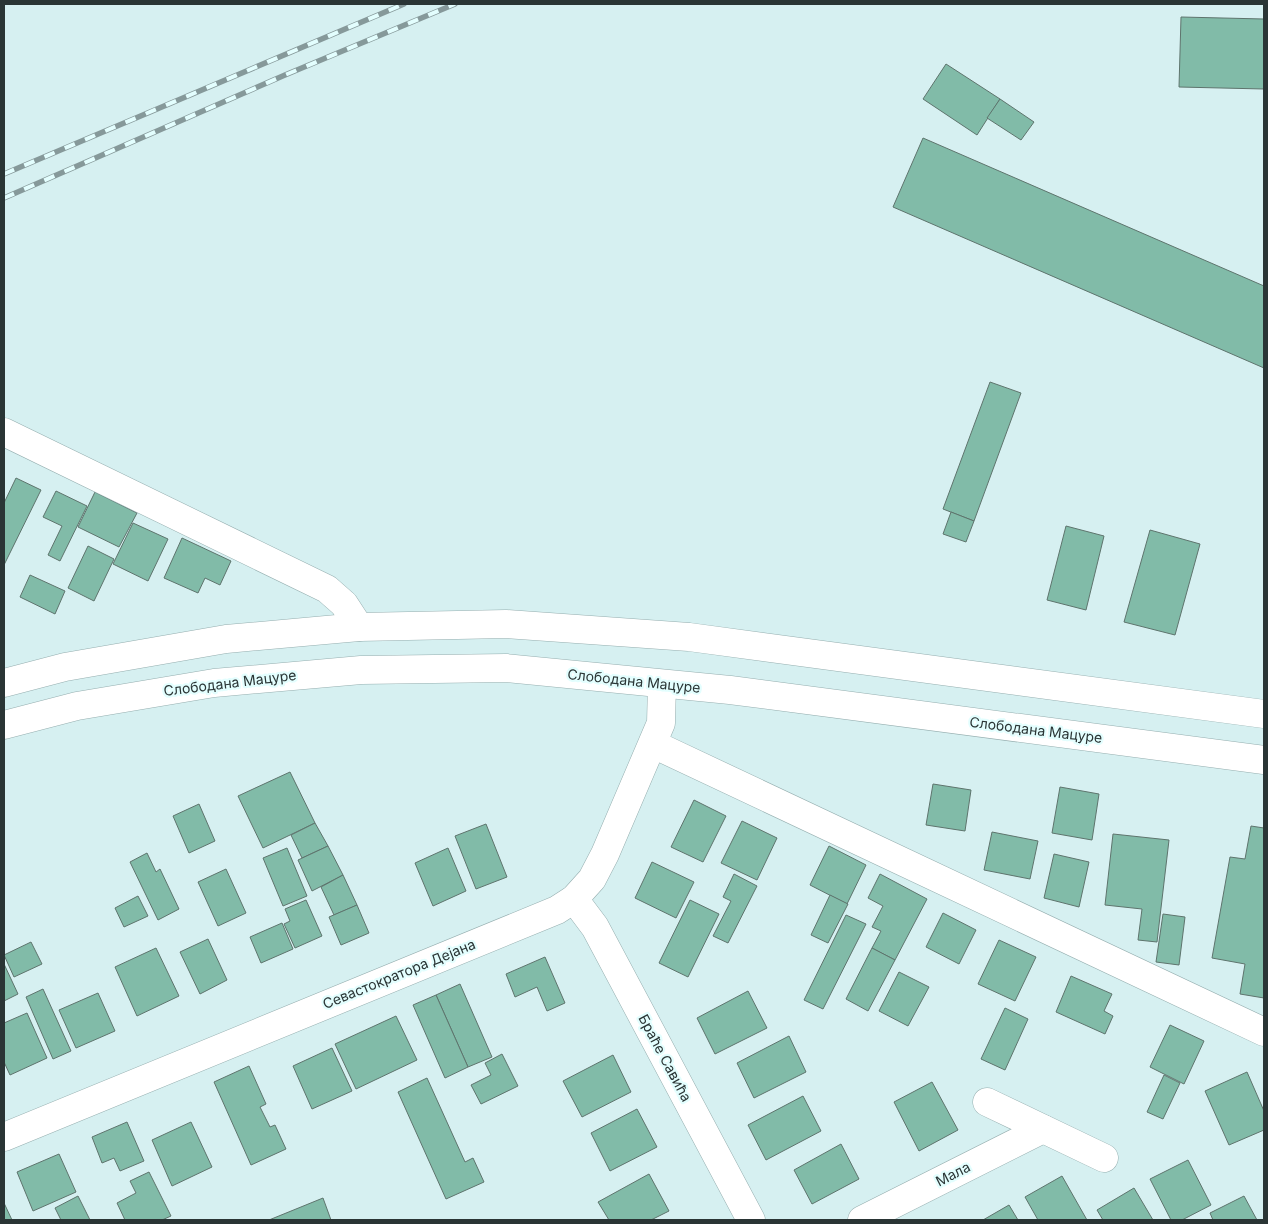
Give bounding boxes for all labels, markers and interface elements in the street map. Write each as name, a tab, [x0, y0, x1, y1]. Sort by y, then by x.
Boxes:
street label: Слободана Мацуре	[567, 665, 701, 696]
street label: Слободана Мацуре	[163, 666, 297, 699]
street label: Слободана Мацуре	[969, 713, 1103, 746]
street label: Севастократора Дејана	[320, 935, 478, 1012]
street label: Браће Савића	[635, 1011, 696, 1104]
street label: Мала	[933, 1158, 973, 1189]

